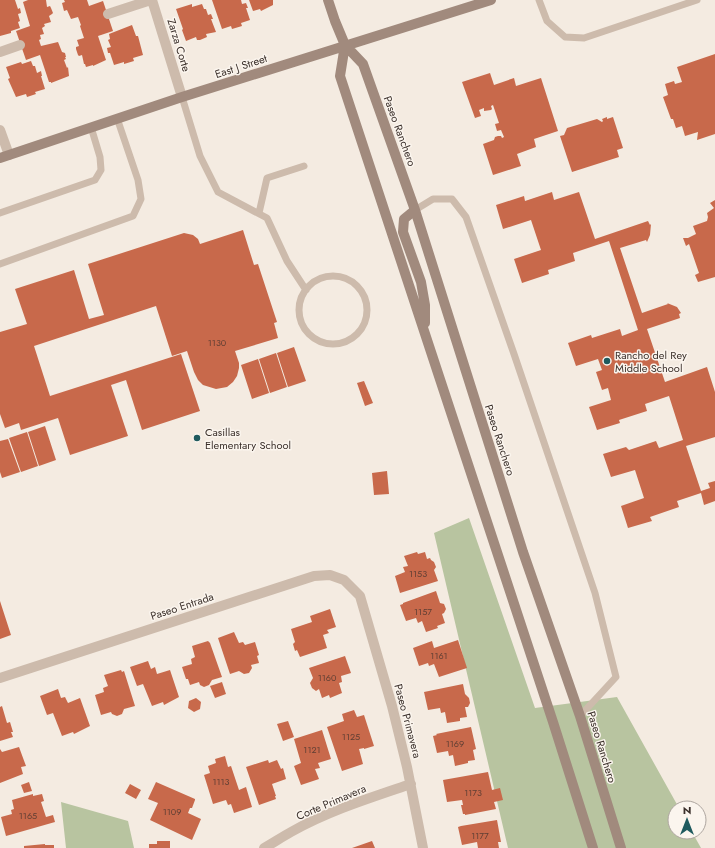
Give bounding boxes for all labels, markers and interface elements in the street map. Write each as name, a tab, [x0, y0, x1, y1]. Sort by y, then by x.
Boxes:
street label: Zarza Corte	[163, 17, 195, 74]
street label: East J Street	[213, 50, 269, 82]
street label: Paseo Ranchero	[380, 94, 420, 168]
house number: 1130	[208, 336, 227, 349]
place label: Rancho del Rey Middle School	[615, 347, 687, 376]
marker: Rancho del Rey Middle School	[602, 356, 612, 366]
street label: Paseo Ranchero	[481, 402, 519, 478]
place label: Casillas Elementary School	[205, 424, 291, 453]
marker: Casillas Elementary School	[192, 433, 202, 443]
house number: 1153	[409, 567, 427, 580]
street label: Paseo Entrada	[148, 588, 216, 624]
house number: 1157	[414, 605, 432, 618]
house number: 1161	[430, 649, 448, 662]
house number: 1160	[318, 671, 337, 684]
street label: Paseo Primavera	[390, 682, 426, 760]
street label: Paseo Ranchero	[584, 709, 620, 785]
house number: 1125	[342, 730, 360, 743]
house number: 1169	[446, 737, 464, 750]
house number: 1121	[303, 743, 321, 756]
house number: 1113	[212, 775, 230, 788]
street label: Corte Primavera	[294, 780, 368, 824]
house number: 1173	[464, 786, 482, 799]
north arrow	[667, 800, 707, 840]
text: N	[683, 802, 691, 818]
house number: 1109	[163, 805, 181, 818]
house number: 1165	[19, 809, 37, 822]
house number: 1177	[471, 829, 489, 842]

